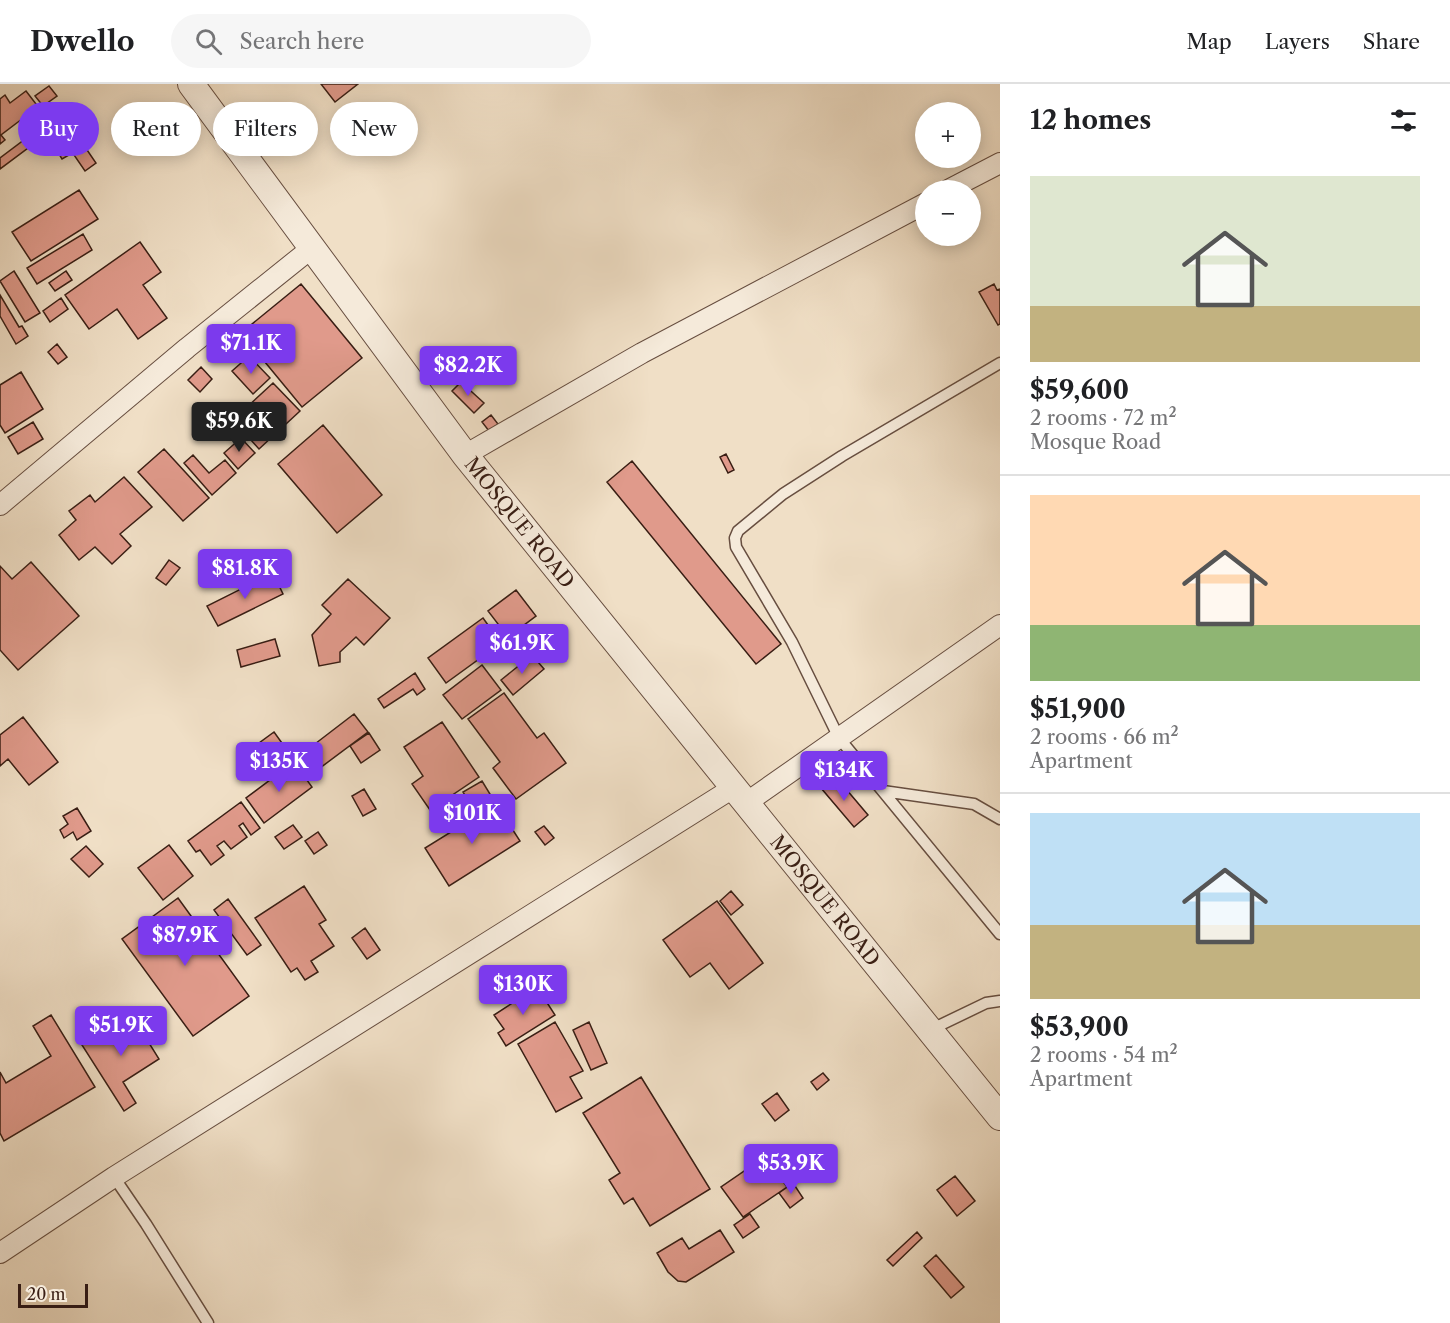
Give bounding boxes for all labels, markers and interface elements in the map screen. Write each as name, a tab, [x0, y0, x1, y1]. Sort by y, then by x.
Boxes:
search box	[171, 14, 591, 68]
text: Dwello	[30, 24, 135, 58]
icon: search	[192, 25, 225, 58]
text: Search here	[240, 28, 364, 55]
text: Map	[1187, 29, 1232, 54]
text: Layers	[1265, 29, 1330, 54]
text: Share	[1363, 29, 1420, 54]
chip: Buy	[18, 102, 99, 156]
chip: Rent	[111, 102, 201, 156]
chip: Filters	[213, 102, 318, 156]
chip: New	[330, 102, 418, 156]
map controls	[915, 102, 981, 246]
button: +	[915, 102, 981, 168]
text: 12 homes	[1030, 104, 1151, 136]
icon: filters	[1387, 104, 1420, 137]
button: −	[915, 180, 981, 246]
icon: home	[1171, 215, 1279, 323]
pin: $71.1K	[202, 324, 300, 375]
text: $71.1K	[220, 331, 282, 355]
pin: $82.2K	[419, 346, 517, 397]
text: $82.2K	[434, 353, 502, 377]
text: $59,600	[1030, 374, 1129, 406]
pin: $59.6K	[190, 402, 288, 453]
text: 2 rooms · 72 m²	[1030, 406, 1177, 430]
text: $59.6K	[206, 409, 272, 433]
text: Mosque Road	[1030, 430, 1161, 454]
street label: MOSQUE ROAD	[460, 452, 580, 593]
icon: home	[1171, 534, 1279, 642]
pin: $81.8K	[196, 549, 294, 600]
text: $81.8K	[212, 556, 278, 580]
pin: $61.9K	[473, 624, 571, 675]
text: $61.9K	[489, 631, 555, 655]
text: $51,900	[1030, 693, 1126, 725]
text: 2 rooms · 66 m²	[1030, 725, 1179, 749]
pin: $135K	[237, 742, 321, 793]
text: $135K	[250, 749, 308, 773]
text: Apartment	[1030, 749, 1133, 773]
pin: $134K	[802, 751, 886, 802]
text: $134K	[814, 758, 874, 782]
pin: $101K	[430, 794, 514, 845]
text: $101K	[443, 801, 501, 825]
street label: MOSQUE ROAD	[765, 830, 885, 971]
icon: home	[1171, 852, 1279, 960]
pin: $87.9K	[136, 916, 234, 967]
text: $87.9K	[152, 923, 218, 947]
pin: $130K	[481, 965, 565, 1016]
text: $130K	[493, 972, 553, 996]
pin: $51.9K	[72, 1006, 170, 1057]
text: $53,900	[1030, 1011, 1129, 1043]
text: $51.9K	[89, 1013, 153, 1037]
text: 2 rooms · 54 m²	[1030, 1043, 1178, 1067]
text: Apartment	[1030, 1067, 1133, 1091]
pin: $53.9K	[742, 1144, 840, 1195]
text: $53.9K	[758, 1151, 824, 1175]
scale bar	[18, 1281, 88, 1308]
text: 20 m	[27, 1284, 66, 1304]

